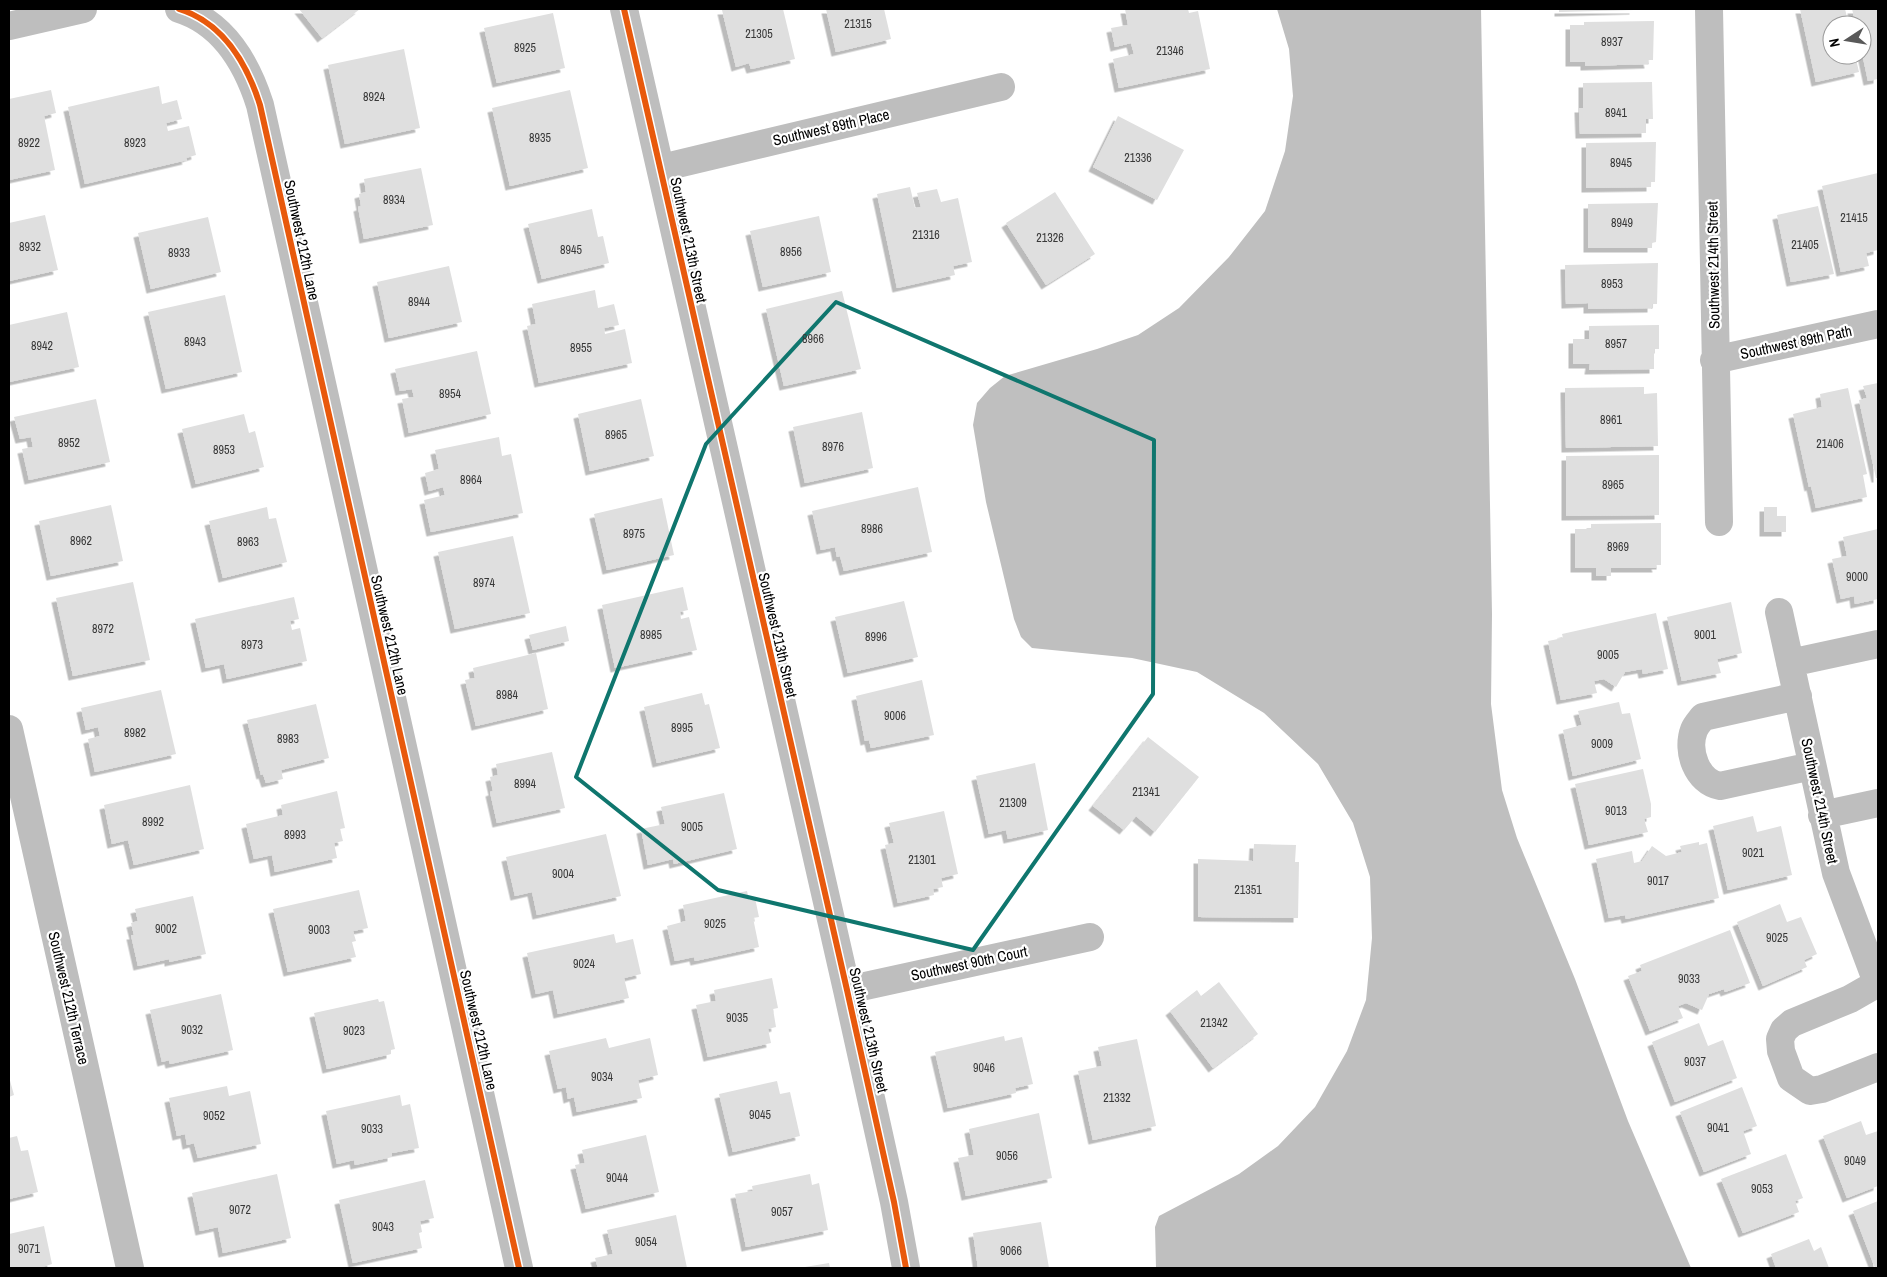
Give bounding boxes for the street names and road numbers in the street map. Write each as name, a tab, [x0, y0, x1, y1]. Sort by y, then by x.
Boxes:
street label: Southwest 89th Place	[771, 103, 891, 151]
street label: Southwest 213th Street	[665, 175, 713, 305]
street label: Southwest 212th Lane	[279, 178, 325, 302]
street label: Southwest 214th Street	[1701, 200, 1725, 329]
street label: Southwest 89th Path	[1738, 320, 1854, 364]
street label: Southwest 213th Street	[753, 570, 803, 700]
street label: Southwest 212th Lane	[366, 573, 414, 697]
street label: Southwest 214th Street	[1796, 736, 1844, 866]
street label: Southwest 212th Terrace	[43, 929, 95, 1067]
street label: Southwest 90th Court	[909, 940, 1030, 986]
street label: Southwest 213th Street	[844, 965, 894, 1095]
street label: Southwest 212th Lane	[455, 968, 503, 1092]

